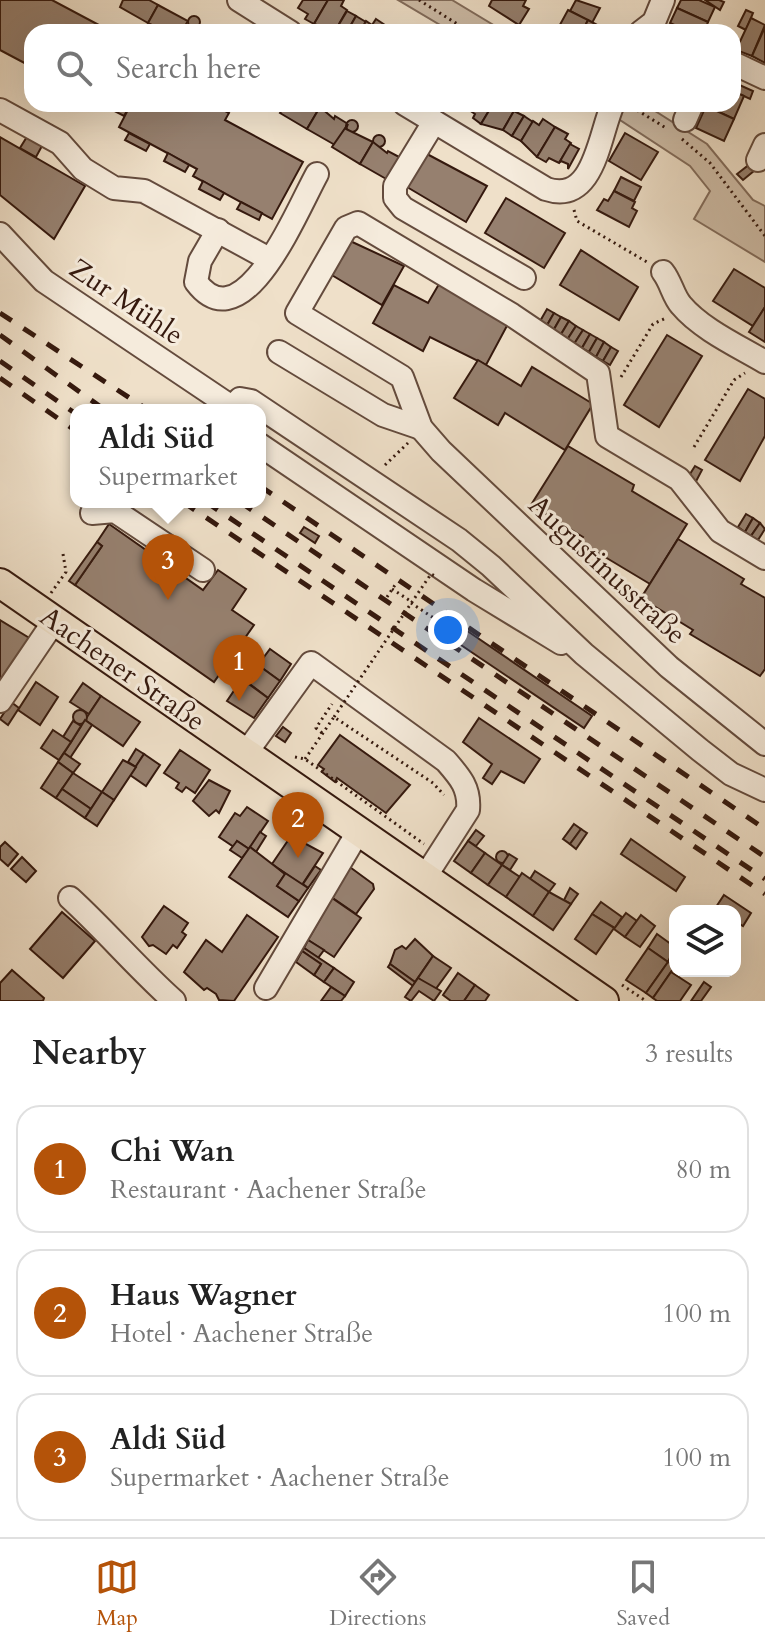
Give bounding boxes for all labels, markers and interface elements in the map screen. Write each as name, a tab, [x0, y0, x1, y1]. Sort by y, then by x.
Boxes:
search box	[24, 24, 741, 112]
icon: search	[52, 46, 96, 90]
text: Search here	[116, 48, 261, 89]
street label: Zur Mühle	[62, 250, 191, 354]
popup	[70, 404, 266, 508]
text: Aldi Süd	[98, 418, 214, 459]
text: Supermarket	[98, 459, 238, 494]
street label: Augustinusstraße	[520, 487, 695, 653]
pin: 3	[142, 534, 194, 600]
street label: Aachener Straße	[32, 598, 213, 740]
your location	[428, 610, 468, 650]
pin: 1	[213, 635, 265, 701]
pin: 2	[272, 792, 324, 858]
map controls	[669, 905, 741, 977]
button: layers	[669, 905, 741, 977]
text: Nearby	[32, 1030, 147, 1076]
text: 3 results	[645, 1036, 733, 1071]
text: Chi Wan	[110, 1131, 234, 1172]
text: 1	[53, 1152, 67, 1187]
text: 80 m	[675, 1152, 731, 1187]
text: Restaurant · Aachener Straße	[110, 1172, 426, 1207]
text: Haus Wagner	[110, 1275, 296, 1316]
text: 2	[53, 1296, 67, 1331]
text: 100 m	[662, 1296, 731, 1331]
text: Hotel · Aachener Straße	[110, 1316, 373, 1351]
text: Aldi Süd	[110, 1419, 226, 1460]
text: 3	[53, 1440, 67, 1475]
text: 100 m	[662, 1440, 731, 1475]
text: Supermarket · Aachener Straße	[110, 1460, 450, 1495]
tab: Map	[95, 1555, 139, 1633]
tab: Directions	[329, 1555, 426, 1633]
tab: Saved	[617, 1555, 670, 1633]

